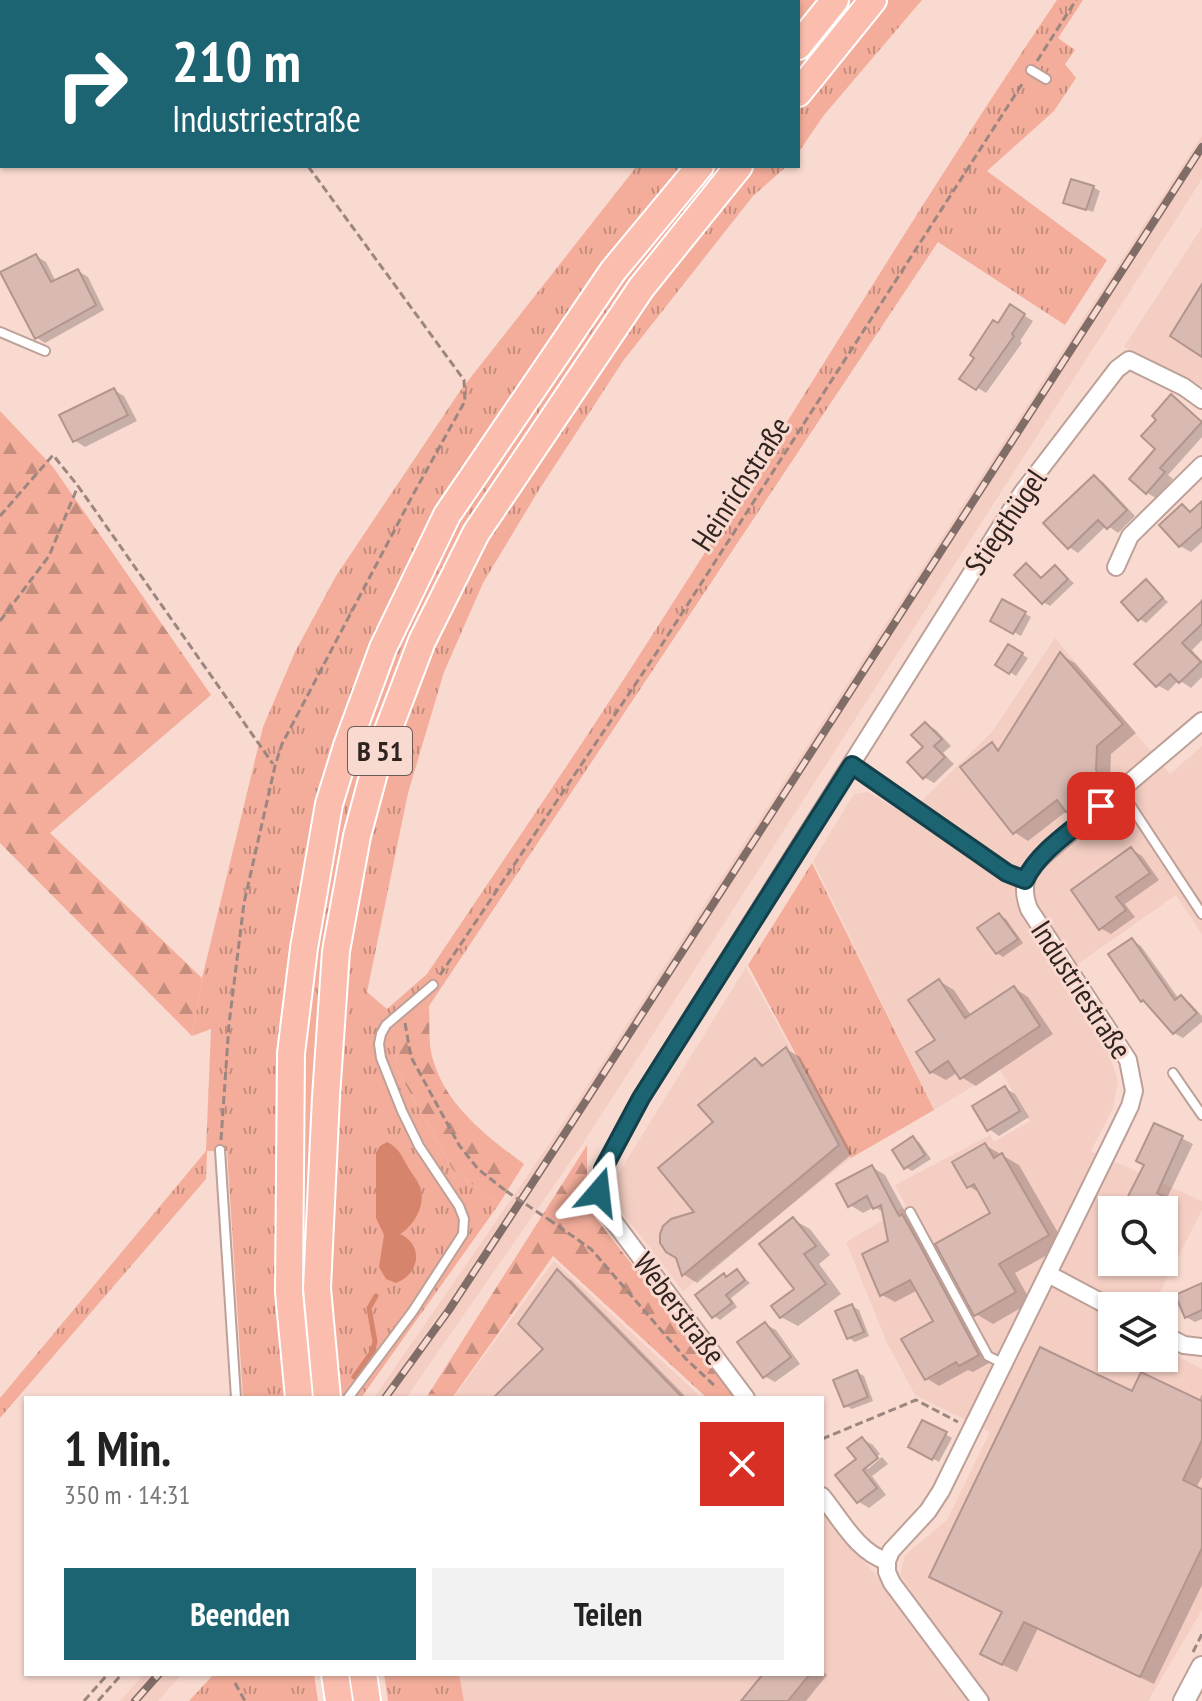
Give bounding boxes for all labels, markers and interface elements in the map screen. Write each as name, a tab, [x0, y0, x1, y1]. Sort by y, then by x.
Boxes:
text: 210 m	[172, 25, 301, 97]
icon: right	[40, 32, 144, 136]
text: Industriestraße	[172, 95, 361, 142]
street label: Heinrichstraße	[682, 409, 798, 558]
street label: Stiegthügel	[955, 461, 1054, 582]
road number: B 51	[348, 727, 412, 775]
pin	[1067, 772, 1135, 840]
icon: arrive	[1079, 784, 1123, 828]
street label: Industriestraße	[1023, 913, 1141, 1066]
position arrow	[557, 1150, 641, 1234]
map controls	[1098, 1196, 1178, 1372]
button: search	[1098, 1196, 1178, 1276]
street label: Weberstraße	[625, 1244, 735, 1372]
button: layers	[1098, 1292, 1178, 1372]
text: 1 Min.	[64, 1417, 171, 1479]
button: close	[700, 1422, 784, 1506]
text: 350 m · 14:31	[64, 1478, 190, 1511]
button: Beenden	[64, 1568, 416, 1660]
button: Teilen	[432, 1568, 784, 1660]

